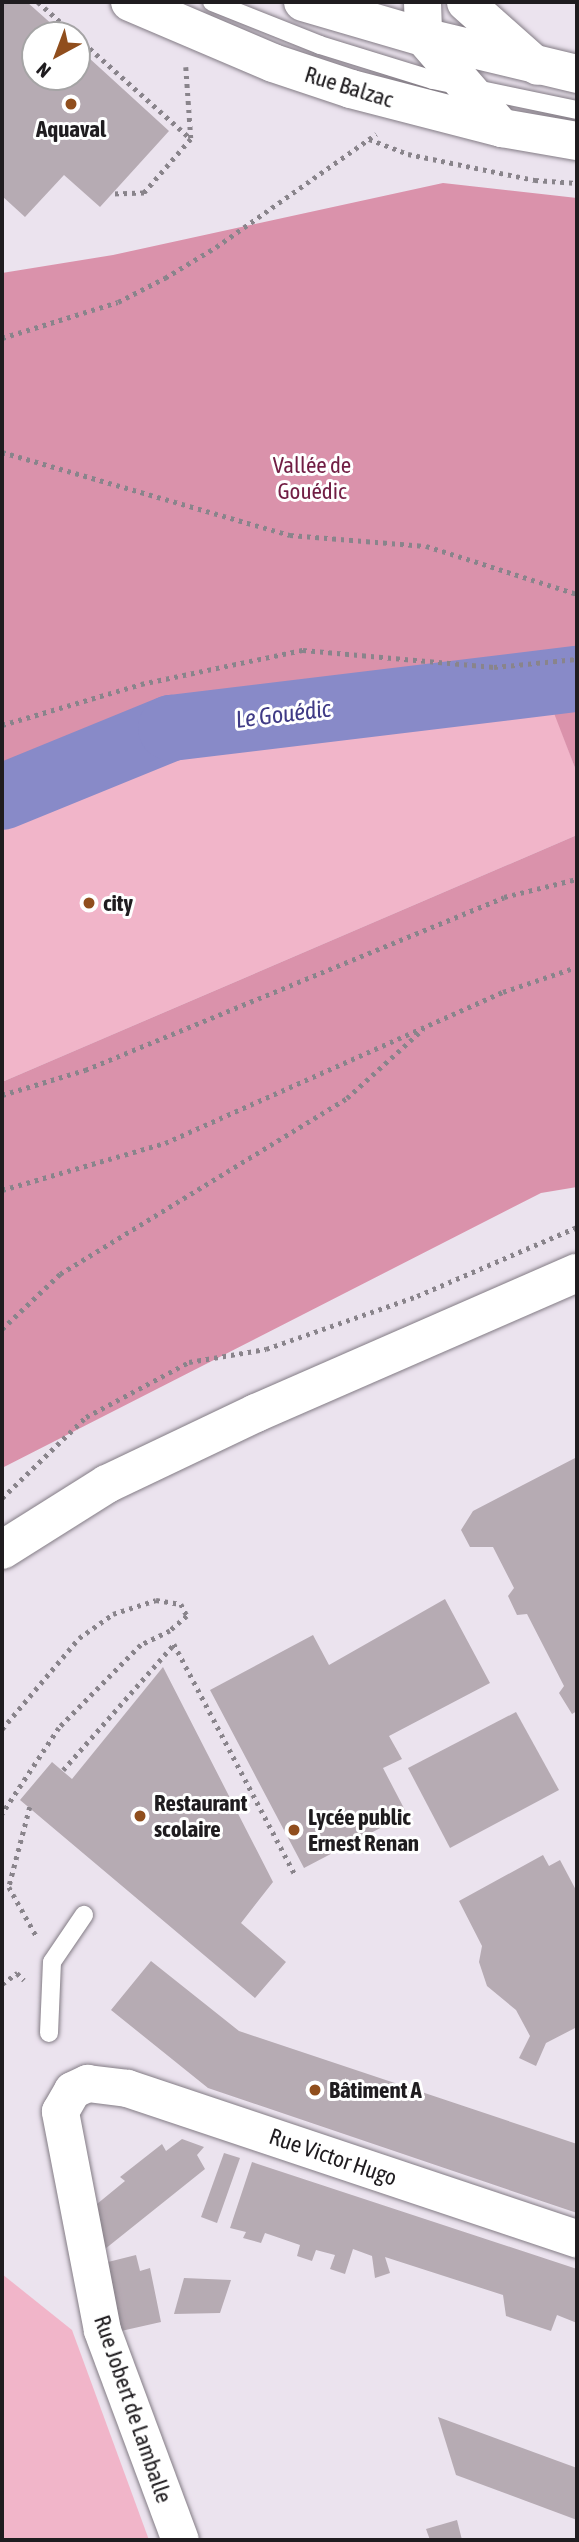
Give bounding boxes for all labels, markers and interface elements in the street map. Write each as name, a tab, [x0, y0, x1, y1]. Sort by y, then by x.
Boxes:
north arrow	[21, 21, 91, 91]
text: N	[32, 58, 55, 82]
street label: Rue Balzac	[301, 60, 397, 114]
marker: Aquaval	[63, 96, 79, 112]
place label: Aquaval	[36, 115, 106, 143]
park label: Vallée de Gouédic	[273, 451, 351, 505]
water label: Le Gouédic	[234, 694, 332, 734]
place label: city	[103, 889, 133, 917]
marker: city	[81, 895, 97, 911]
place label: Restaurant scolaire	[154, 1789, 247, 1843]
place label: Lycée public Ernest Renan	[308, 1803, 419, 1857]
marker: Restaurant scolaire	[132, 1808, 148, 1824]
marker: Lycée public Ernest Renan	[286, 1822, 302, 1838]
place label: Bâtiment A	[329, 2076, 422, 2104]
marker: Bâtiment A	[307, 2082, 323, 2098]
street label: Rue Victor Hugo	[266, 2122, 400, 2192]
street label: Rue Jobert de Lamballe	[88, 2312, 178, 2506]

